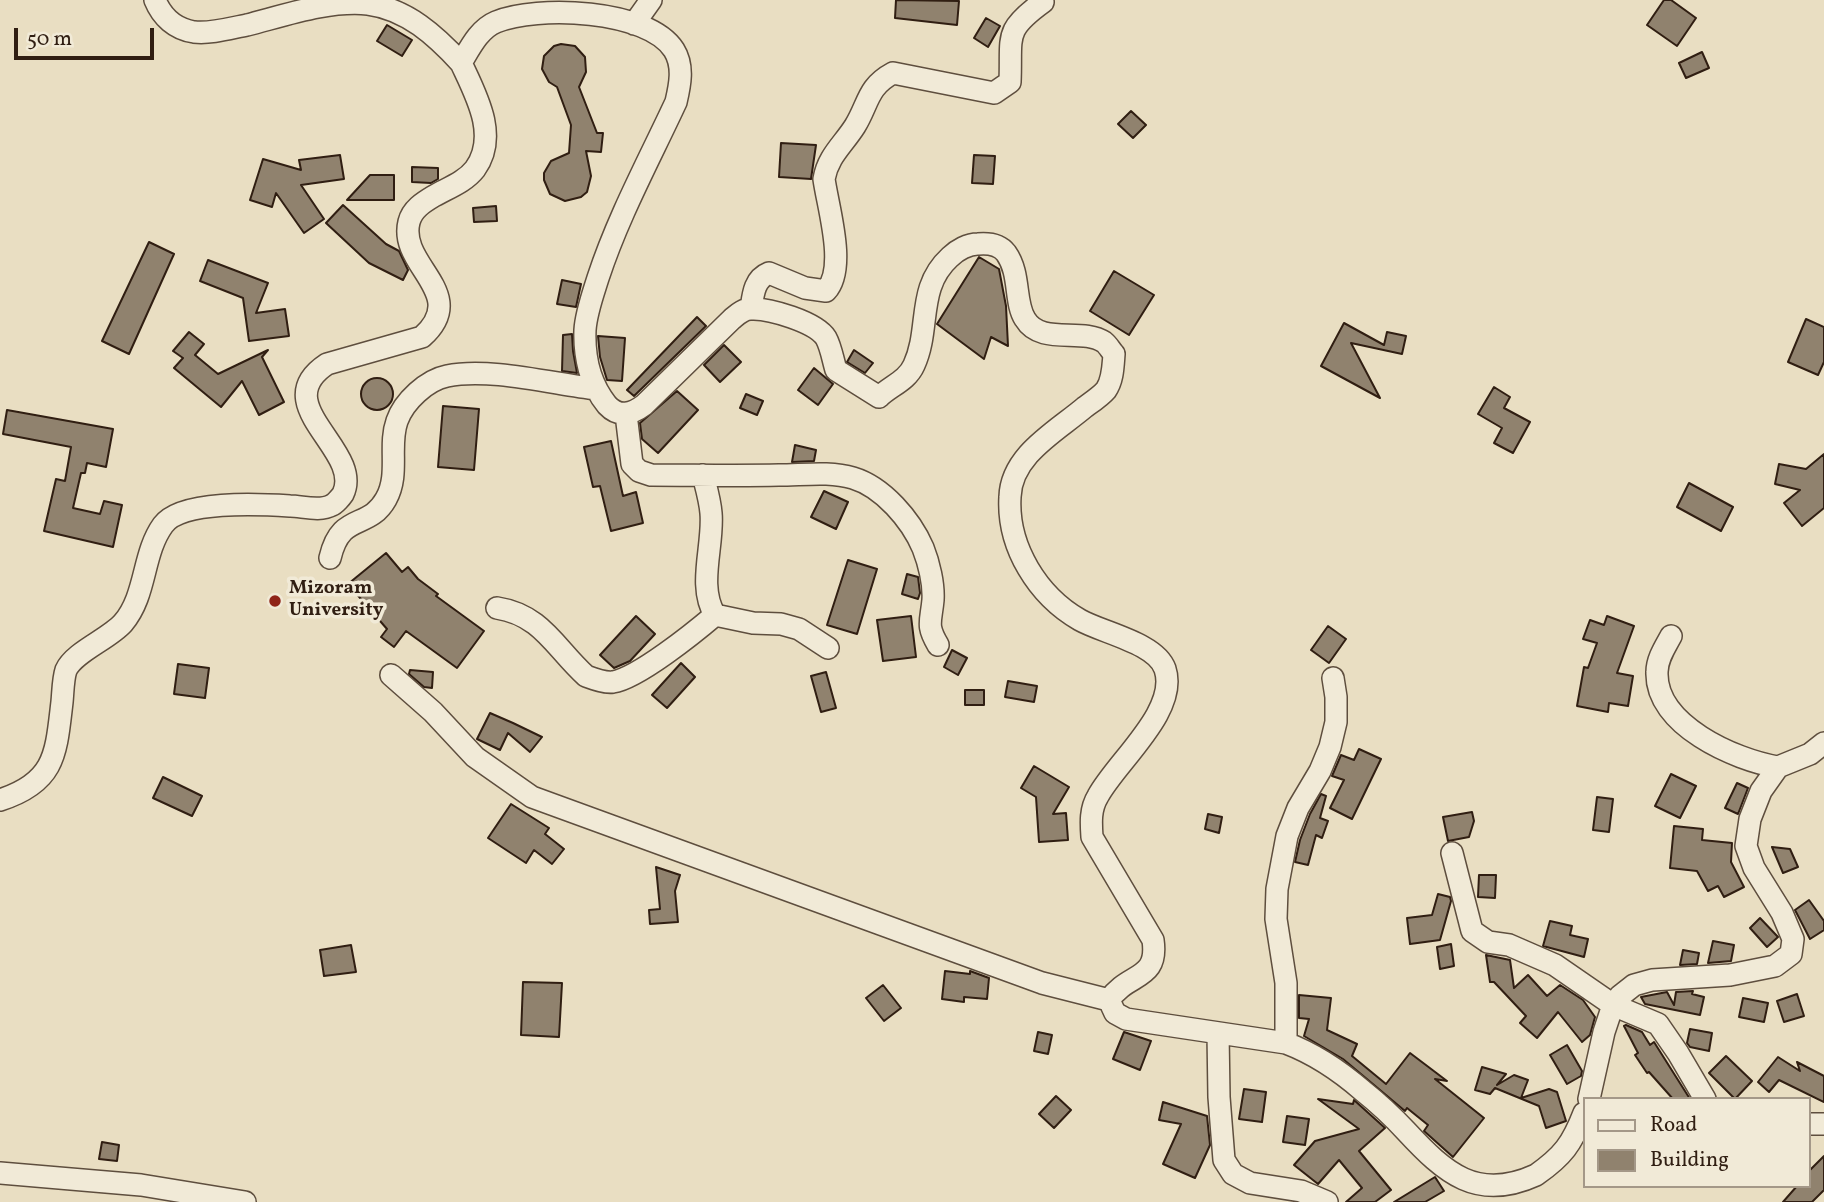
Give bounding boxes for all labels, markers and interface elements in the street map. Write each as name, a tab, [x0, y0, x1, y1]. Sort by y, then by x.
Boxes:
scale bar	[18, 14, 158, 58]
text: 50 m	[27, 25, 72, 54]
place label: Mizoram University	[289, 579, 383, 623]
marker: Mizoram University	[267, 593, 283, 609]
legend	[1582, 1097, 1810, 1188]
text: Road	[1650, 1111, 1697, 1140]
text: Building	[1650, 1146, 1729, 1175]

